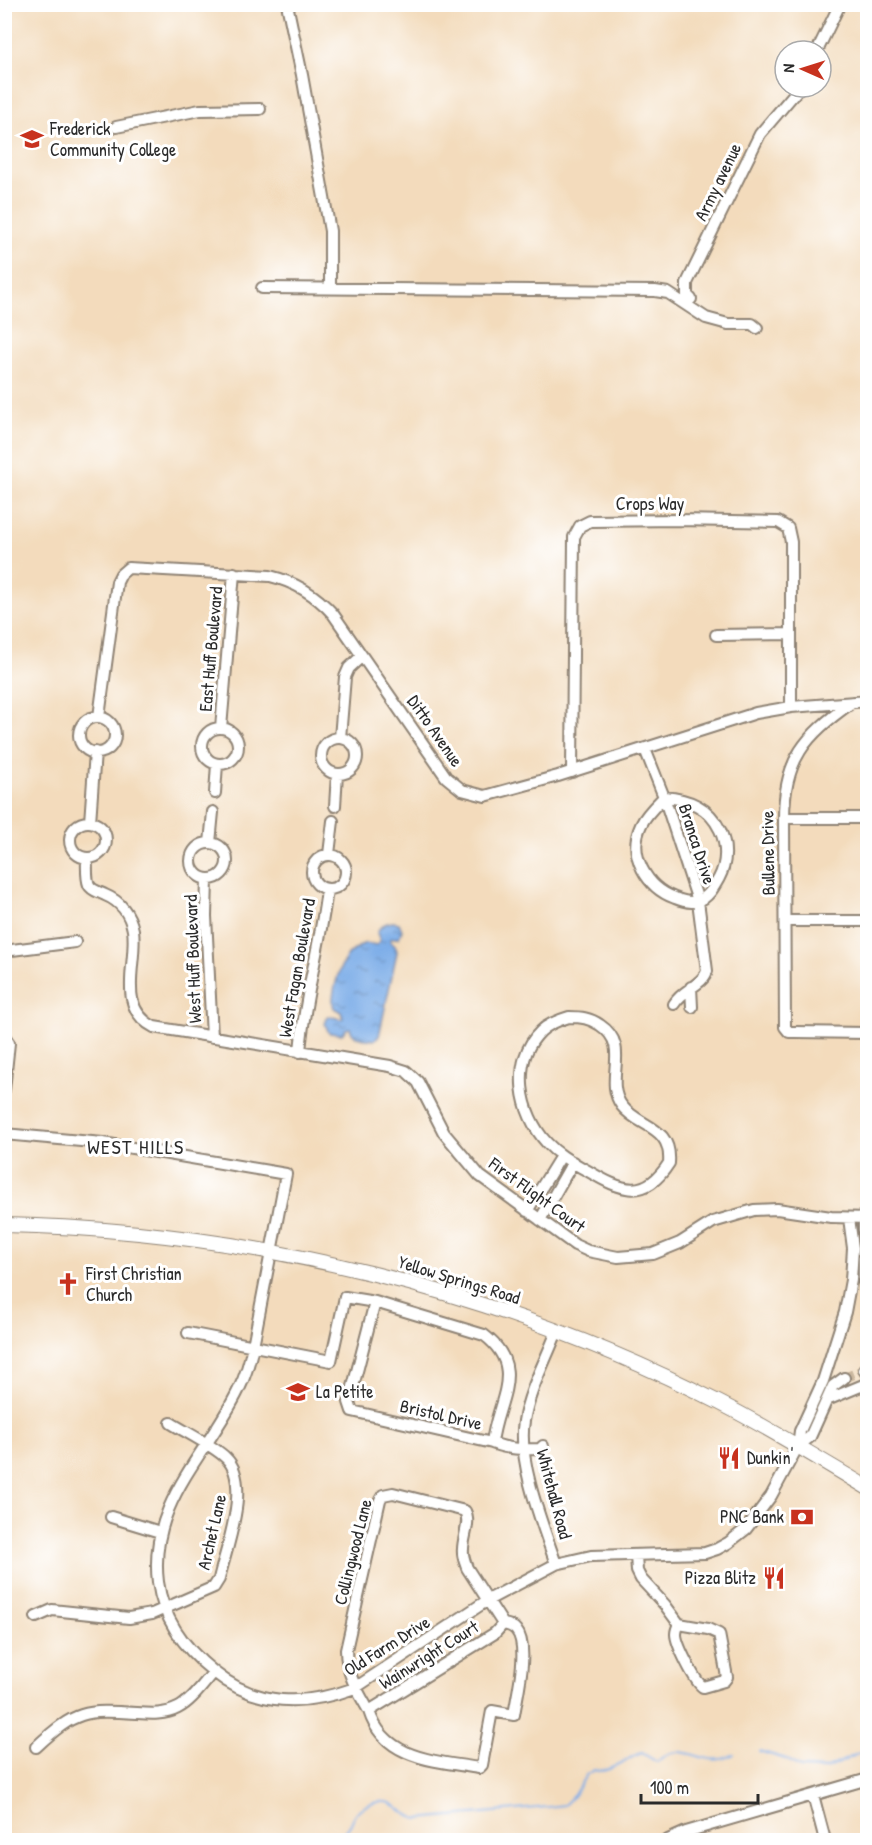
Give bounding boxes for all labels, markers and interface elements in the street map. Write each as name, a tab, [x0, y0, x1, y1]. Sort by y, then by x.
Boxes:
north arrow	[773, 39, 833, 99]
text: N	[777, 63, 799, 73]
place label: Frederick Community College	[49, 116, 176, 162]
school or university icon: Frederick Community College	[19, 126, 45, 152]
street label: Army avenue	[688, 139, 747, 225]
street label: Crops Way	[616, 491, 685, 516]
street label: East Huff Boulevard	[193, 585, 228, 712]
street label: Ditto Avenue	[402, 690, 469, 771]
street label: Branca Drive	[673, 800, 722, 887]
street label: Bullene Drive	[754, 811, 781, 896]
street label: West Huff Boulevard	[178, 894, 207, 1024]
street label: West Fagan Boulevard	[272, 897, 321, 1039]
district label: WEST HILLS	[87, 1133, 185, 1160]
street label: First Flight Court	[483, 1150, 591, 1239]
street label: Yellow Springs Road	[395, 1249, 523, 1310]
place label: First Christian Church	[85, 1261, 182, 1307]
church icon: First Christian Church	[55, 1271, 81, 1297]
school or university icon: La Petite	[285, 1379, 311, 1405]
place label: La Petite	[316, 1379, 373, 1404]
street label: Bristol Drive	[398, 1393, 484, 1436]
restaurant icon: Dunkin'	[716, 1445, 742, 1471]
place label: Dunkin'	[747, 1445, 794, 1470]
street label: Whitehall Road	[530, 1446, 578, 1542]
street label: Archet Lane	[191, 1492, 232, 1572]
street label: Collingwood Lane	[327, 1496, 378, 1607]
place label: PNC Bank	[720, 1504, 785, 1529]
bank icon: PNC Bank	[789, 1504, 815, 1530]
place label: Pizza Blitz	[685, 1565, 756, 1590]
restaurant icon: Pizza Blitz	[761, 1565, 787, 1591]
street label: Old Farm Drive	[339, 1609, 434, 1682]
street label: Wainwright Court	[374, 1614, 484, 1695]
scale bar	[641, 1767, 758, 1805]
text: 100 m	[650, 1775, 689, 1800]

